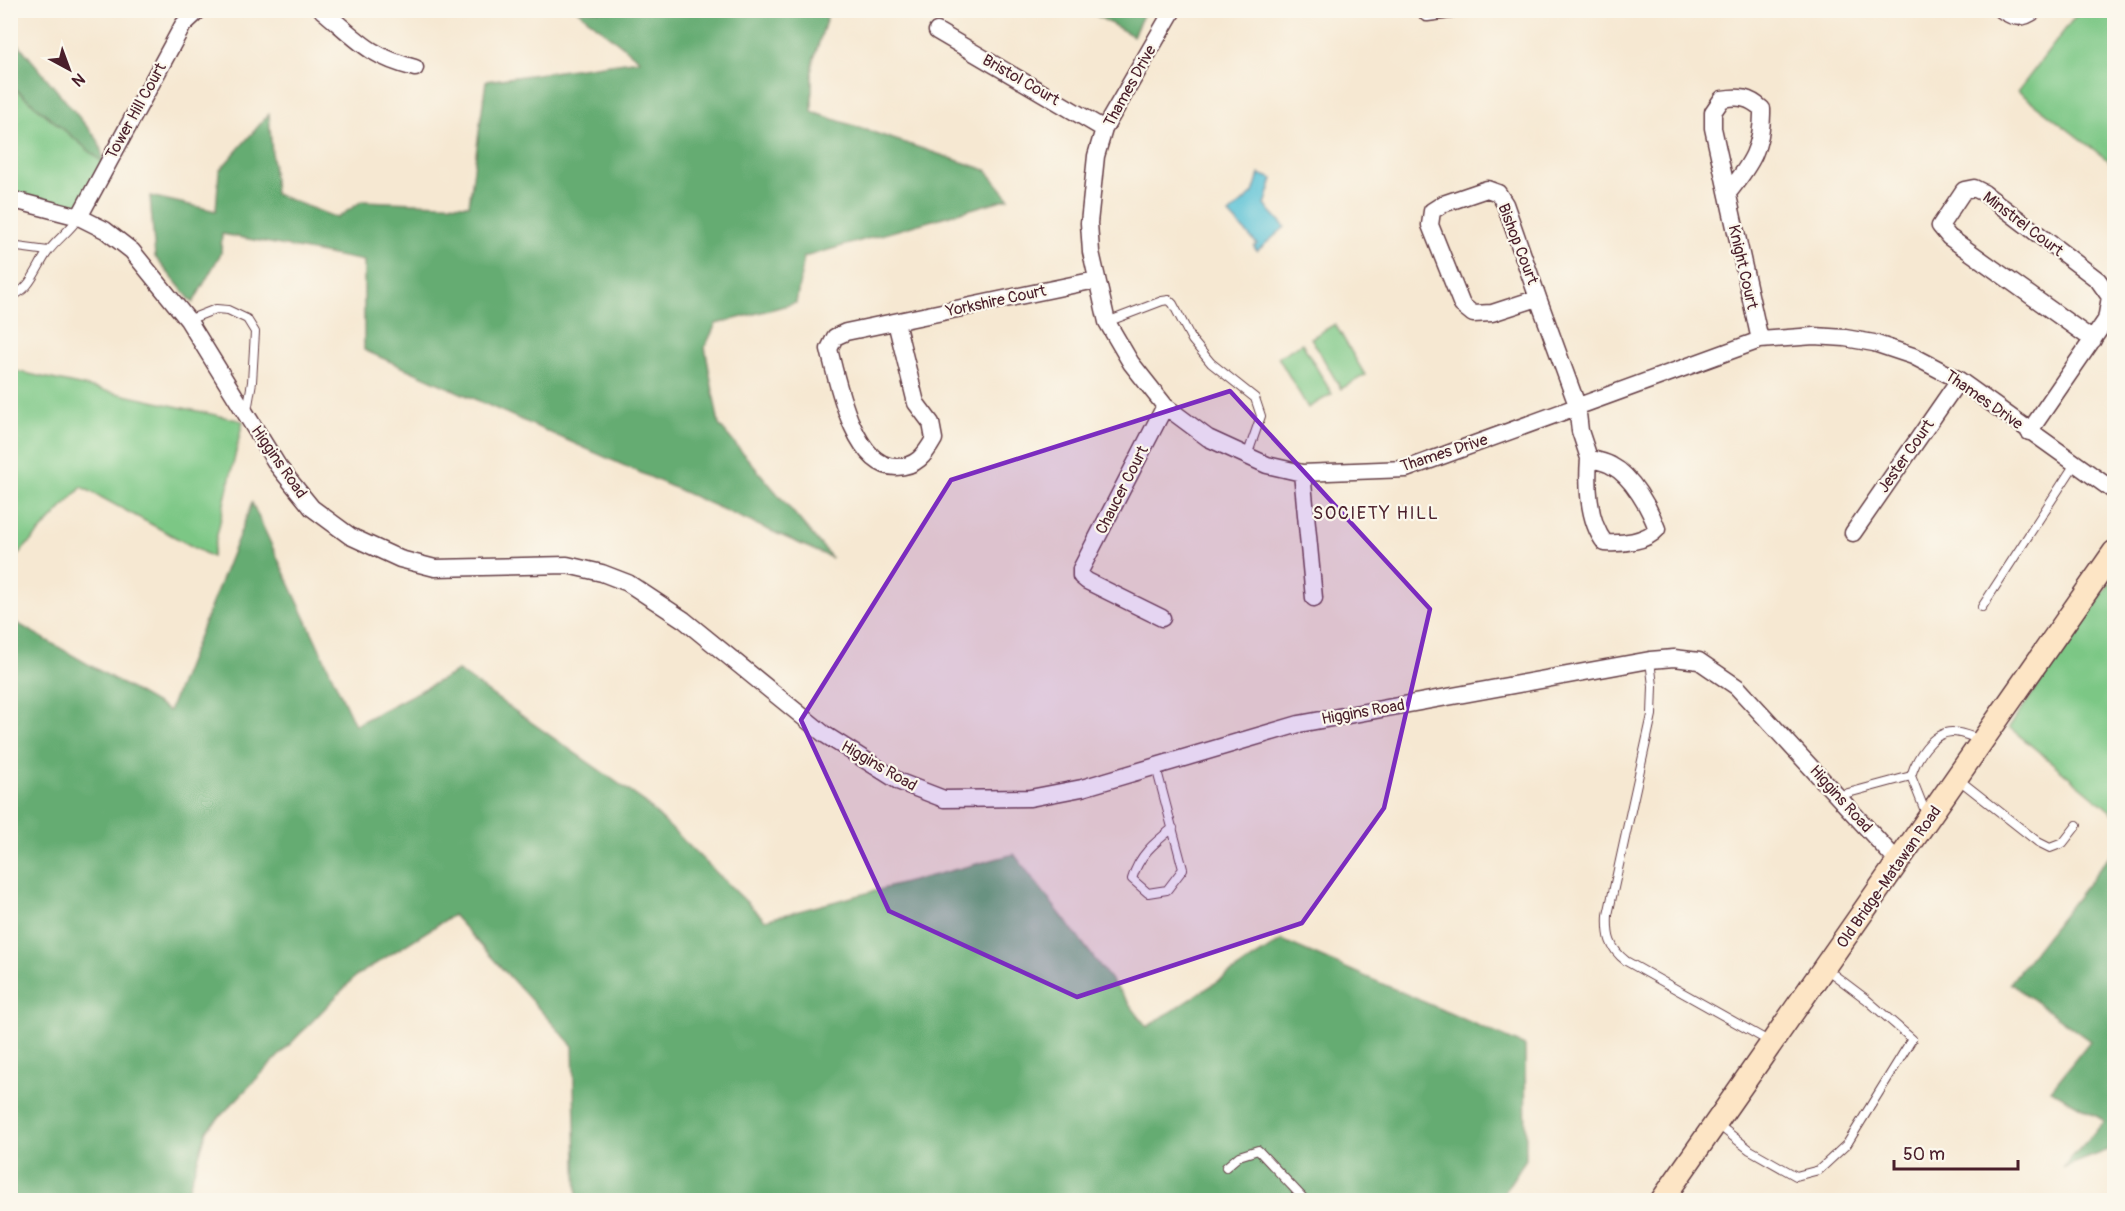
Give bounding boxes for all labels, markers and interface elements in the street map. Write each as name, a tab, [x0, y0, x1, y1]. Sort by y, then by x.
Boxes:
north arrow	[39, 39, 99, 99]
street label: Thames Drive	[1099, 41, 1161, 131]
street label: Bristol Court	[979, 50, 1064, 110]
street label: Tower Hill Court	[101, 59, 171, 163]
text: N	[67, 68, 89, 91]
street label: Minstrel Court	[1979, 187, 2068, 261]
street label: Bishop Court	[1493, 201, 1543, 288]
street label: Knight Court	[1724, 223, 1763, 312]
street label: Yorkshire Court	[943, 281, 1048, 322]
street label: Thames Drive	[1941, 366, 2027, 434]
street label: Jester Court	[1873, 415, 1939, 497]
street label: Higgins Road	[247, 422, 311, 502]
street label: Thames Drive	[1398, 429, 1490, 477]
street label: Chaucer Court	[1091, 442, 1153, 537]
district label: SOCIETY HILL	[1313, 502, 1439, 525]
street label: Higgins Road	[1320, 695, 1406, 729]
street label: Higgins Road	[838, 736, 920, 796]
street label: Higgins Road	[1805, 761, 1877, 837]
street label: Old Bridge-Matawan Road	[1832, 802, 1946, 952]
scale bar	[1894, 1133, 2018, 1171]
text: 50 m	[1903, 1143, 1945, 1166]

